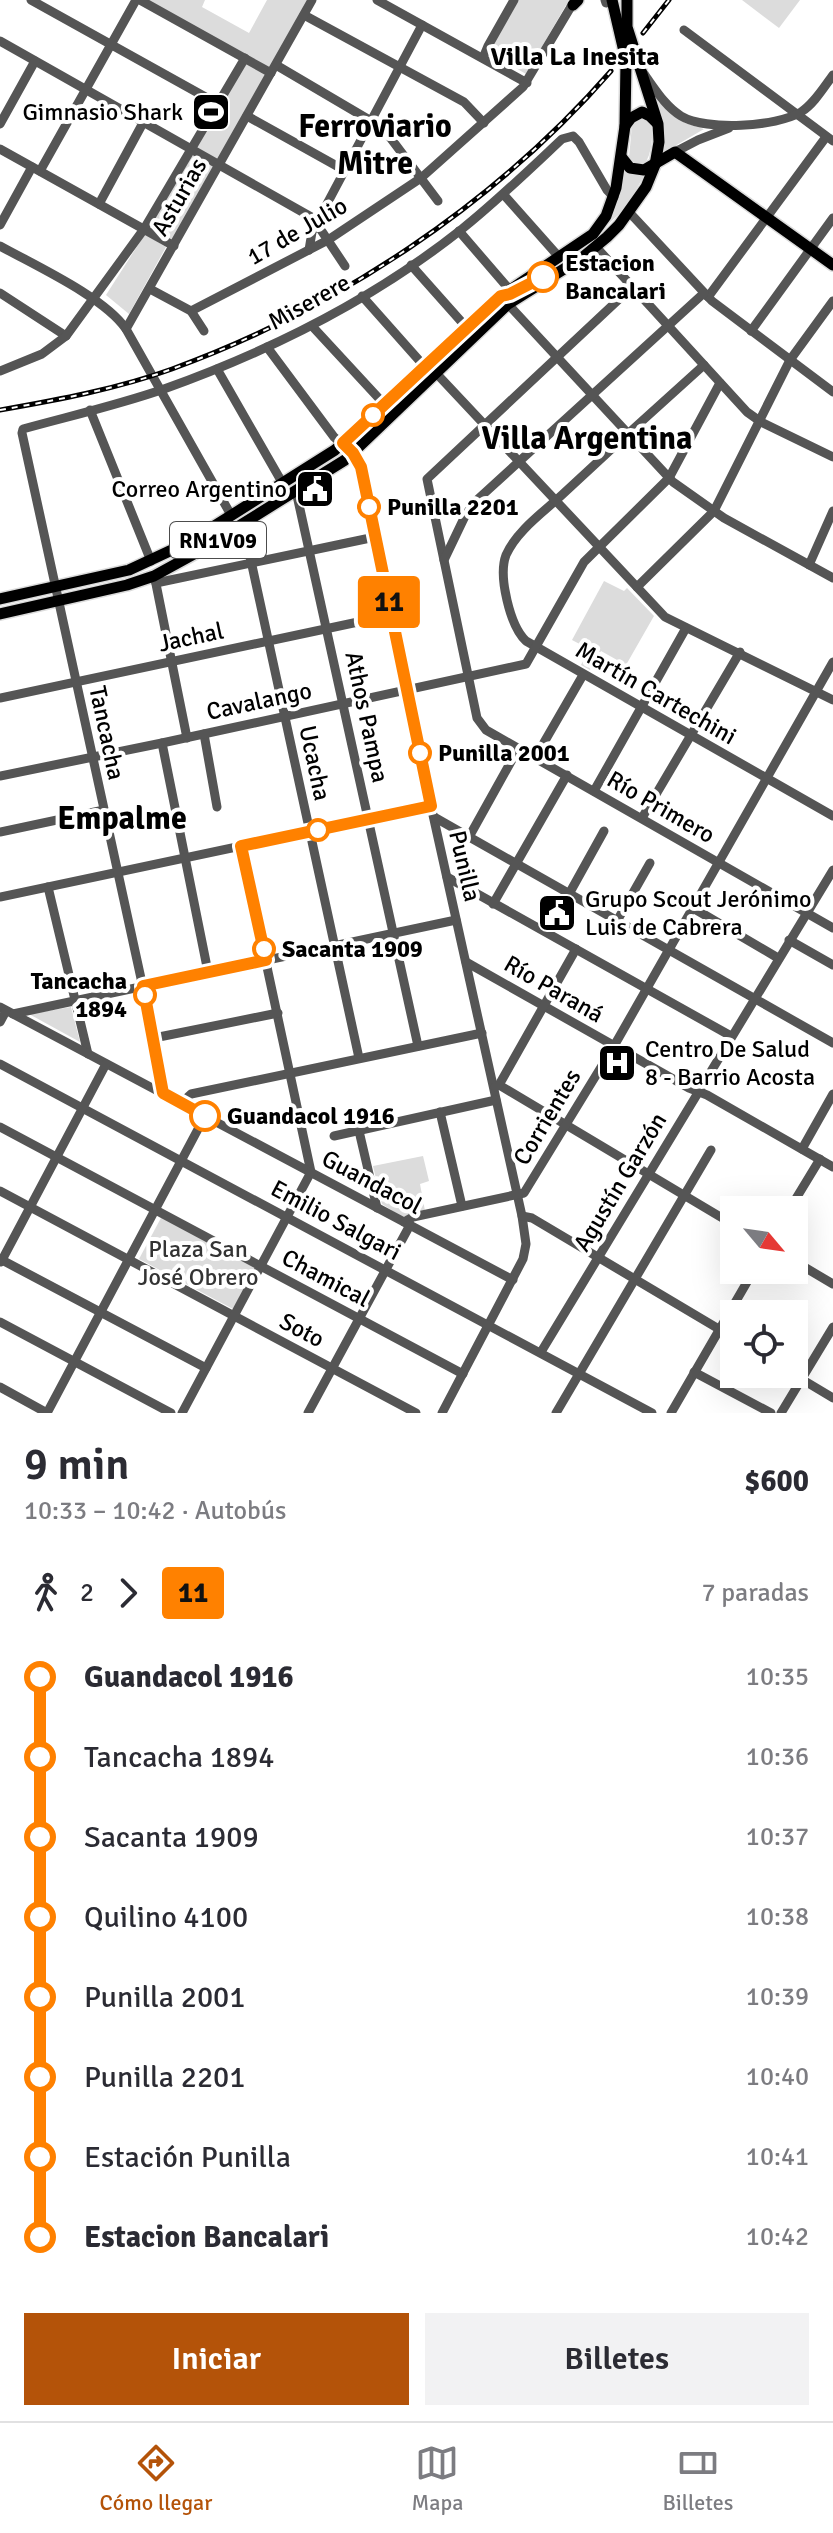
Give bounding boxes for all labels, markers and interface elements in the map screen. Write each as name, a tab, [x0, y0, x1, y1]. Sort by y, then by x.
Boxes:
district label: Villa La Inesita	[491, 41, 659, 73]
sports icon: Gimnasio Shark	[190, 91, 232, 133]
place label: Gimnasio Shark	[22, 97, 183, 127]
district label: Ferroviario Mitre	[298, 107, 452, 183]
street label: Asturias	[145, 153, 213, 241]
street label: 17 de Julio	[241, 190, 353, 272]
place label: Estacion Bancalari	[565, 248, 666, 306]
marker: Estacion Bancalari	[528, 262, 558, 292]
street label: Miserere	[263, 267, 355, 337]
unlabelled marker	[362, 404, 384, 426]
district label: Villa Argentina	[482, 419, 692, 458]
public building icon: Correo Argentino	[294, 468, 336, 510]
place label: Correo Argentino	[112, 474, 287, 504]
place label: Punilla 2201	[387, 492, 519, 522]
marker: Punilla 2201	[358, 496, 380, 518]
road number: RN1V09	[170, 522, 266, 558]
line badge: 11	[353, 576, 425, 628]
text: 11	[374, 585, 404, 619]
street label: Jachal	[156, 615, 226, 659]
street label: Martín Cartechini	[570, 635, 742, 751]
street label: Athos Pampa	[338, 649, 396, 785]
street label: Cavalango	[204, 675, 314, 727]
street label: Tancacha	[82, 683, 132, 783]
street label: Ucacha	[292, 723, 338, 803]
place label: Punilla 2001	[438, 738, 570, 768]
marker: Punilla 2001	[409, 742, 431, 764]
street label: Río Primero	[602, 764, 720, 850]
district label: Empalme	[57, 799, 187, 838]
unlabelled marker	[307, 819, 329, 841]
street label: Punilla	[442, 828, 488, 904]
place label: Grupo Scout Jerónimo Luis de Cabrera	[585, 884, 812, 942]
public building icon: Grupo Scout Jerónimo Luis de Cabrera	[536, 892, 578, 934]
place label: Sacanta 1909	[282, 934, 423, 964]
marker: Sacanta 1909	[253, 938, 275, 960]
street label: Río Paraná	[499, 949, 609, 1029]
place label: Tancacha 1894	[31, 966, 127, 1024]
marker: Tancacha 1894	[134, 984, 156, 1006]
place label: Centro De Salud 8 - Barrio Acosta	[645, 1034, 815, 1092]
hospital icon: Centro De Salud 8 - Barrio Acosta	[596, 1042, 638, 1084]
street label: Corrientes	[507, 1063, 587, 1171]
marker: Guandacol 1916	[190, 1101, 220, 1131]
place label: Guandacol 1916	[227, 1101, 395, 1131]
street label: Agustín Garzón	[567, 1107, 673, 1257]
street label: Guandacol	[317, 1143, 427, 1221]
street label: Emilio Salgari	[266, 1173, 406, 1267]
north arrow	[720, 1196, 808, 1284]
map controls	[720, 1196, 808, 1388]
park label: Plaza San José Obrero	[138, 1234, 258, 1292]
street label: Chamical	[277, 1242, 375, 1314]
button: locate	[720, 1300, 808, 1388]
street label: Soto	[275, 1306, 329, 1354]
text: 9 min	[24, 1438, 129, 1492]
text: $600	[744, 1463, 809, 1500]
text: 10:33 – 10:42 · Autobús	[24, 1495, 286, 1527]
icon: walk	[24, 1571, 68, 1615]
icon: forward	[106, 1571, 150, 1615]
text: 11	[178, 1576, 208, 1610]
text: 2	[80, 1577, 94, 1609]
text: 7 paradas	[701, 1577, 809, 1609]
text: Guandacol 1916	[84, 1659, 294, 1696]
text: 10:35	[746, 1661, 809, 1693]
text: Tancacha 1894	[84, 1739, 274, 1776]
text: 10:36	[746, 1741, 809, 1773]
text: Sacanta 1909	[84, 1819, 259, 1856]
text: 10:37	[746, 1821, 809, 1853]
text: Quilino 4100	[84, 1899, 248, 1936]
text: 10:38	[746, 1901, 809, 1933]
text: Punilla 2001	[84, 1979, 245, 2016]
text: 10:39	[746, 1981, 809, 2013]
text: Punilla 2201	[84, 2059, 245, 2096]
text: 10:40	[746, 2061, 809, 2093]
text: Estación Punilla	[84, 2139, 291, 2176]
text: 10:41	[746, 2141, 809, 2173]
text: Estacion Bancalari	[84, 2219, 329, 2256]
text: 10:42	[746, 2221, 809, 2253]
button: Iniciar	[24, 2313, 409, 2405]
button: Billetes	[425, 2313, 809, 2405]
tab: Cómo llegar	[100, 2441, 212, 2516]
tab: Mapa	[412, 2441, 463, 2516]
tab: Billetes	[663, 2441, 733, 2516]

